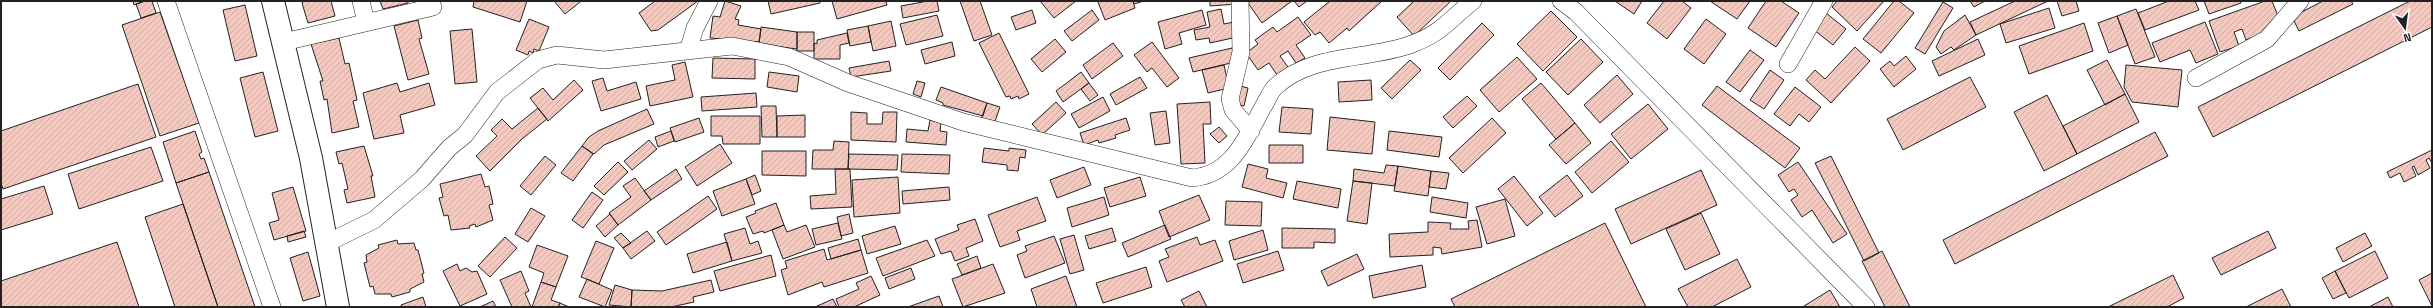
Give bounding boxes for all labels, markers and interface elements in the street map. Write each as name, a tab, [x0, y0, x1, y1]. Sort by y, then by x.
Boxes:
north arrow	[2385, 8, 2425, 48]
text: N	[2402, 30, 2413, 45]

